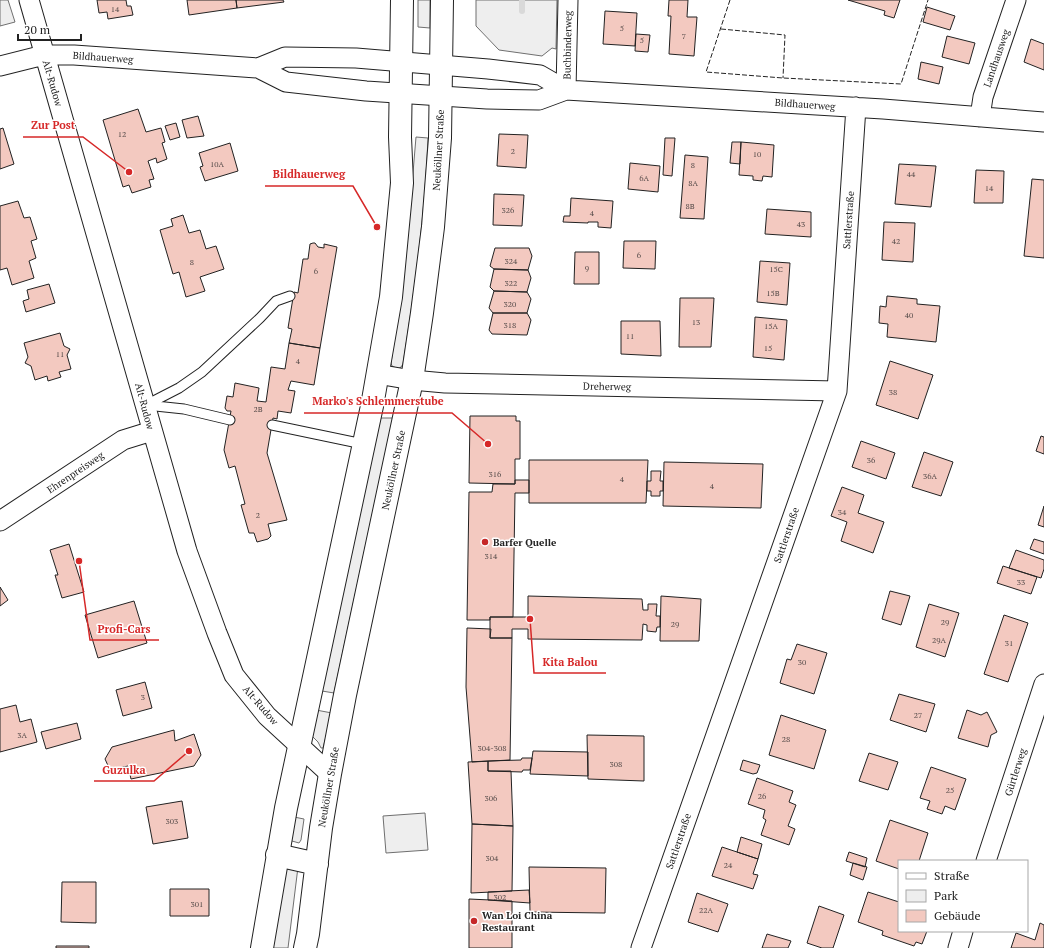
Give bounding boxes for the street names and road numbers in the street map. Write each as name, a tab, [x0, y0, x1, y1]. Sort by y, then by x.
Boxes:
street label: Buchbinderweg	[560, 10, 575, 80]
street label: Landhausweg	[980, 27, 1013, 89]
street label: Bildhauerweg	[72, 49, 134, 66]
street label: Alt-Rudow	[40, 58, 66, 109]
street label: Bildhauerweg	[774, 96, 836, 113]
street label: Neuköllner Straße	[430, 109, 447, 191]
street label: Sattlerstraße	[840, 191, 857, 249]
street label: Dreherweg	[583, 380, 632, 393]
street label: Alt-Rudow	[132, 381, 157, 432]
street label: Neuköllner Straße	[379, 429, 408, 511]
street label: Ehrenpreisweg	[44, 448, 107, 496]
street label: Sattlerstraße	[771, 506, 802, 565]
street label: Alt-Rudow	[240, 683, 282, 728]
street label: Neuköllner Straße	[315, 746, 342, 828]
street label: Gürtlerweg	[1002, 746, 1030, 798]
street label: Sattlerstraße	[663, 812, 694, 871]

